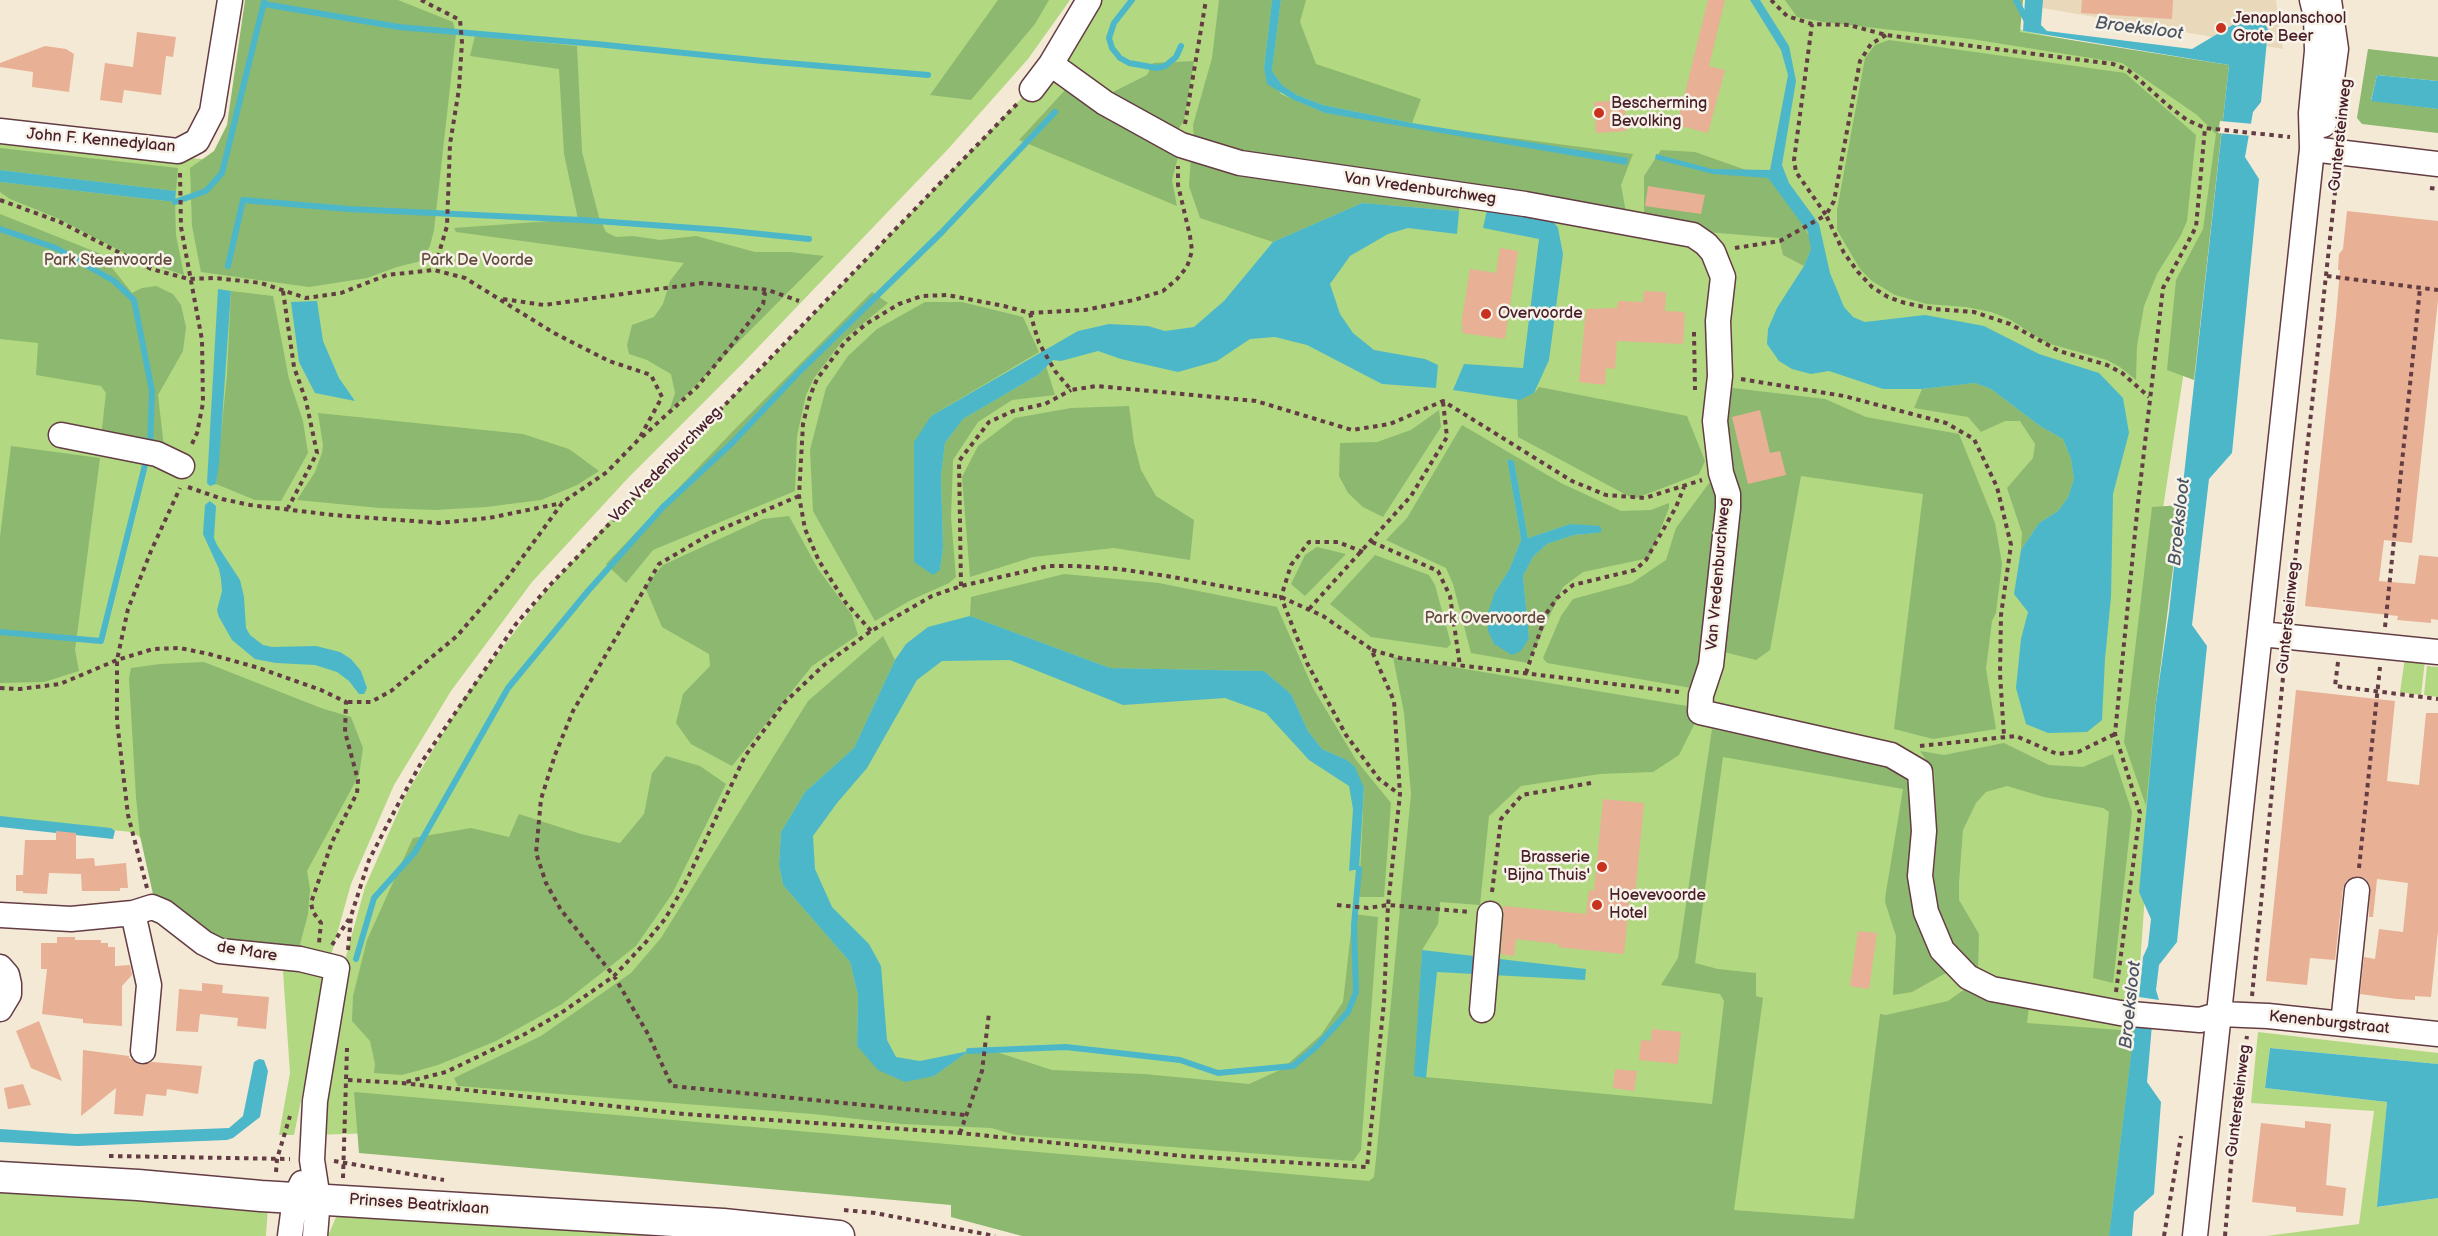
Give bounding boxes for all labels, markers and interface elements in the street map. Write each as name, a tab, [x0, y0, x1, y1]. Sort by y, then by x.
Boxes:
place label: Jenaplanschool Grote Beer	[2233, 9, 2346, 47]
water label: Broeksloot	[2094, 13, 2184, 45]
marker: Jenaplanschool Grote Beer	[2214, 21, 2228, 35]
street label: Guntersteinweg	[2326, 78, 2356, 192]
place label: Bescherming Bevolking	[1611, 94, 1707, 132]
marker: Bescherming Bevolking	[1592, 106, 1606, 120]
street label: John F. Kennedylaan	[26, 125, 176, 157]
street label: Van Vredenburchweg	[1343, 169, 1497, 209]
park label: Park Steenvoorde	[44, 251, 172, 271]
park label: Park De Voorde	[421, 251, 533, 271]
place label: Overvoorde	[1498, 304, 1583, 324]
marker: Overvoorde	[1479, 307, 1493, 321]
street label: Van Vredenburchweg	[606, 403, 726, 527]
water label: Broeksloot	[2165, 477, 2195, 567]
street label: Van Vredenburchweg	[1703, 497, 1735, 651]
street label: Guntersteinweg	[2274, 561, 2304, 675]
park label: Park Overvoorde	[1424, 609, 1546, 629]
place label: Brasserie 'Bijna Thuis'	[1503, 848, 1590, 886]
marker: Brasserie 'Bijna Thuis'	[1595, 860, 1609, 874]
place label: Hoevevoorde Hotel	[1609, 886, 1706, 924]
marker: Hoevevoorde Hotel	[1590, 898, 1604, 912]
street label: de Mare	[215, 938, 279, 966]
water label: Broeksloot	[2116, 960, 2146, 1050]
street label: Kenenburgstraat	[2268, 1007, 2390, 1039]
street label: Guntersteinweg	[2223, 1044, 2255, 1158]
street label: Prinses Beatrixlaan	[348, 1191, 490, 1219]

